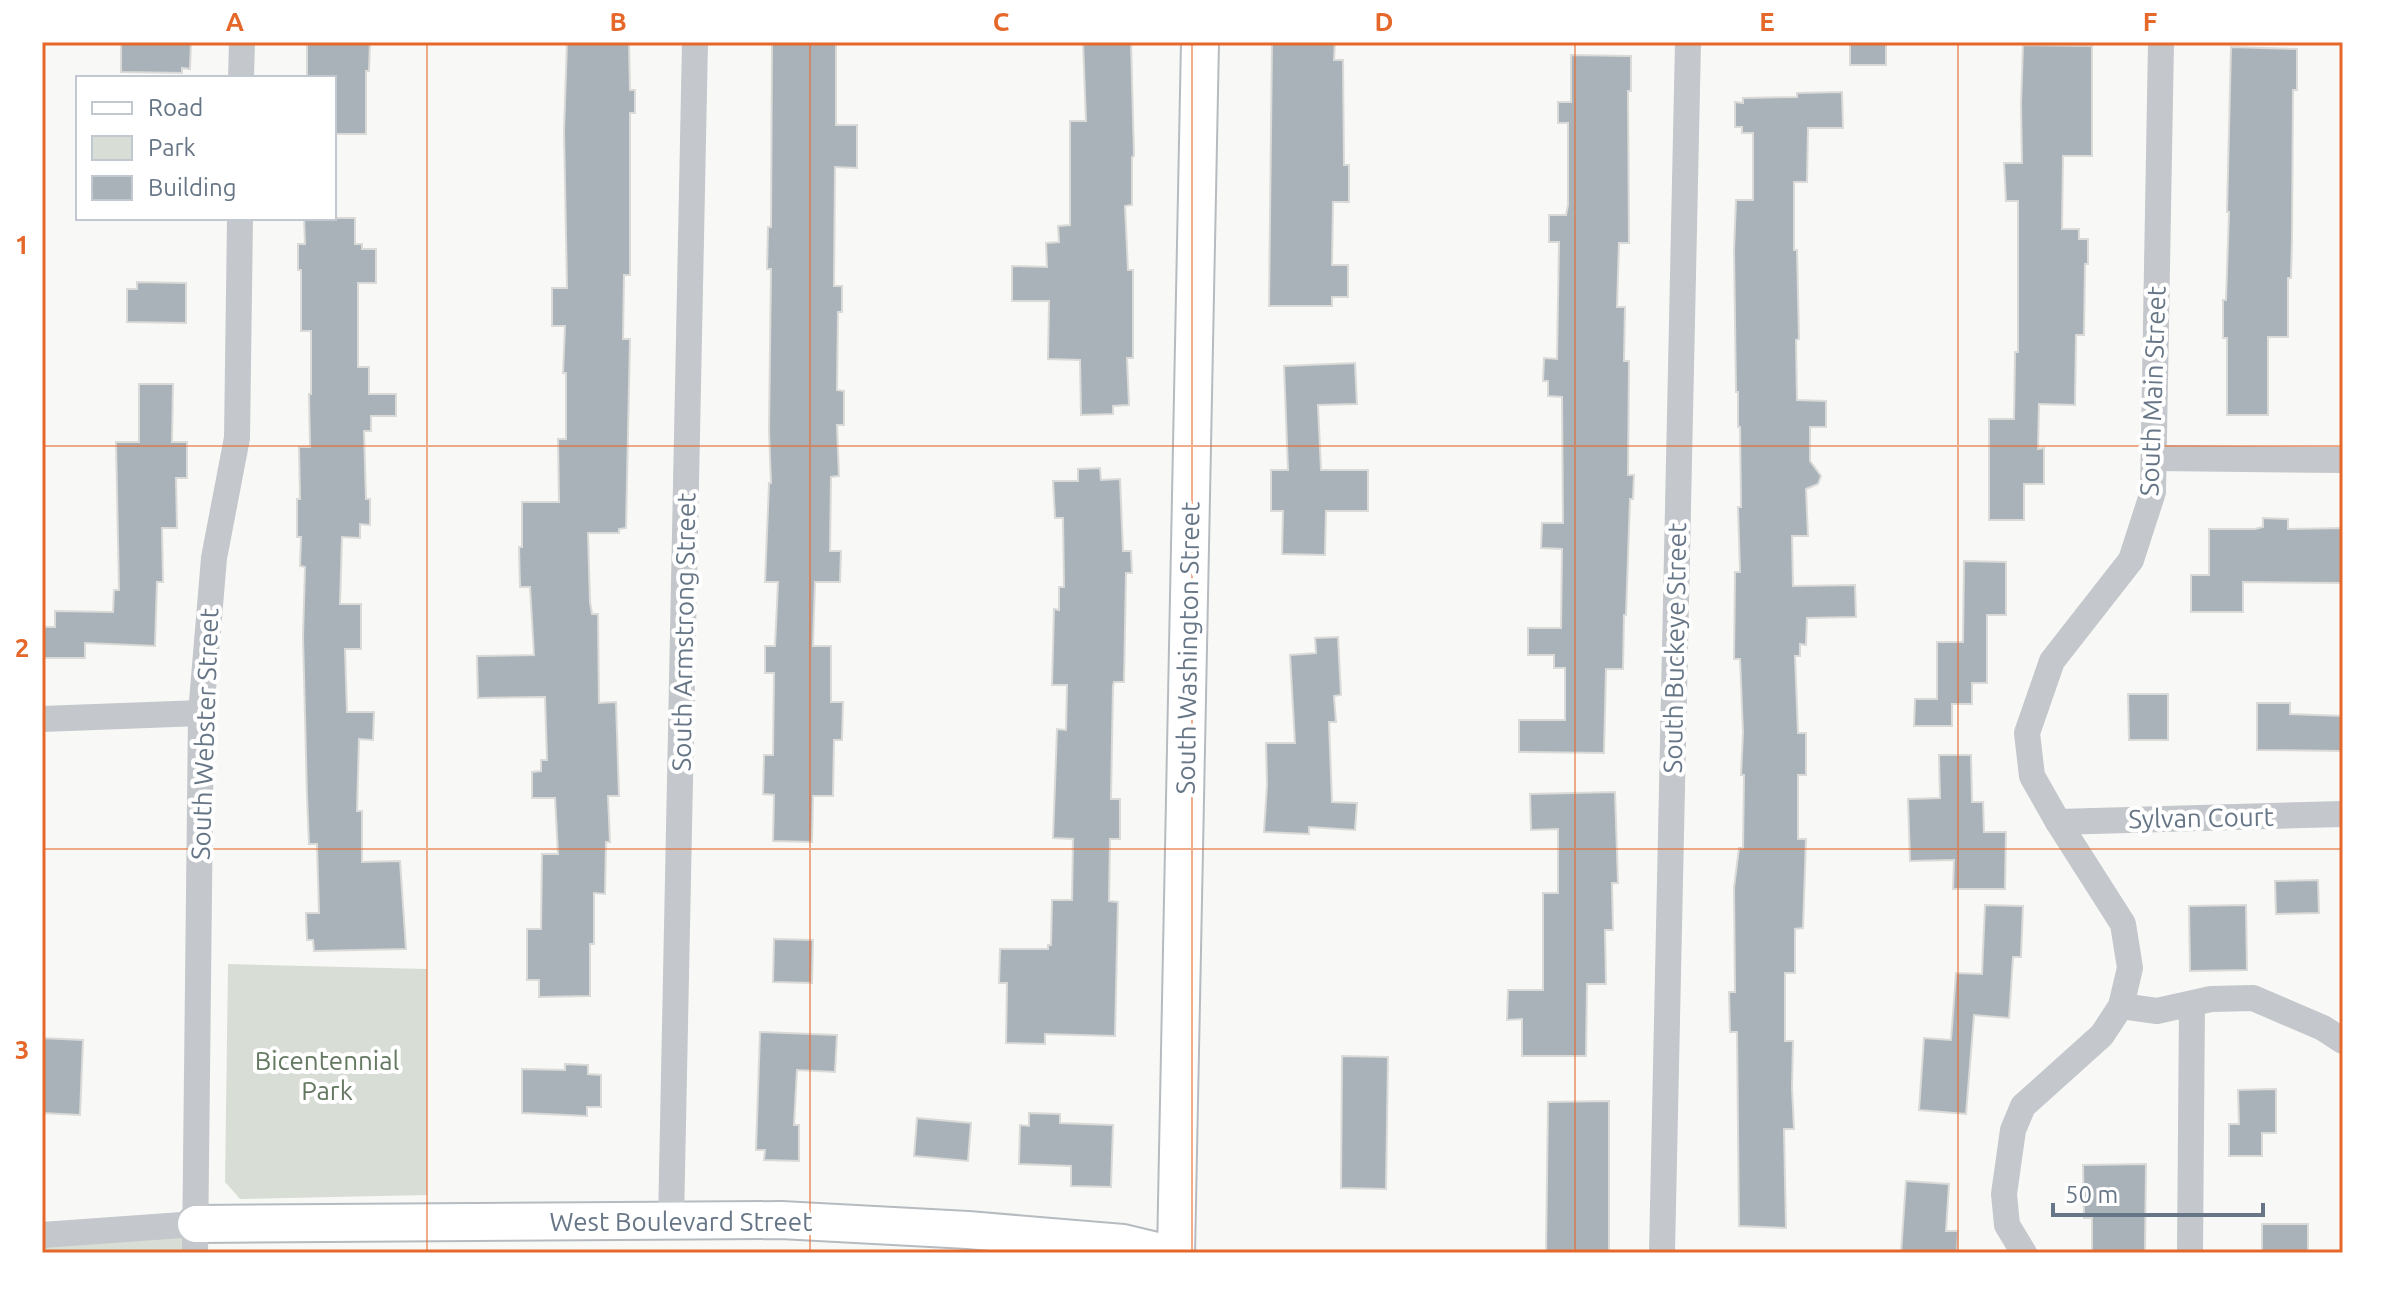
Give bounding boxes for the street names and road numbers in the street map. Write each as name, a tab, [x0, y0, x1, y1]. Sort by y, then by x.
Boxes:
street label: South Main Street	[2134, 285, 2171, 497]
street label: South Armstrong Street	[667, 492, 700, 772]
street label: South Washington Street	[1170, 501, 1205, 795]
street label: South Buckeye Street	[1658, 522, 1691, 774]
street label: South Webster Street	[186, 607, 223, 860]
street label: Sylvan Court	[2128, 802, 2274, 833]
street label: West Boulevard Street	[550, 1207, 812, 1236]

